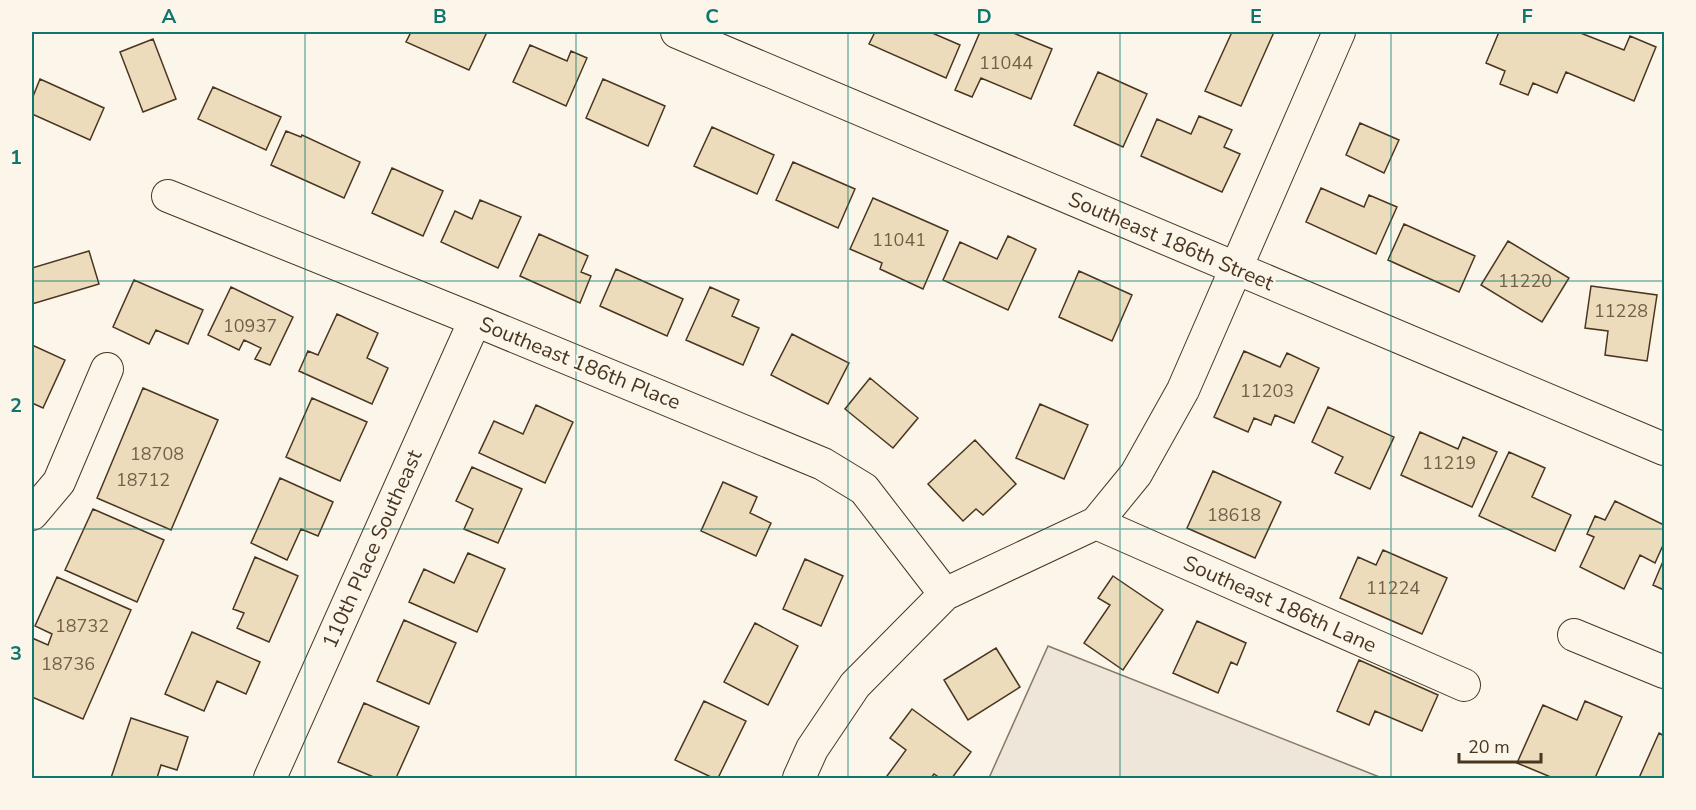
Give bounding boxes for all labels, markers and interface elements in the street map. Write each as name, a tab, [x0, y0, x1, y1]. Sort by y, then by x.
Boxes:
text: A	[162, 3, 177, 30]
text: B	[433, 3, 447, 30]
text: C	[705, 3, 719, 30]
text: D	[976, 3, 992, 30]
text: E	[1250, 3, 1262, 30]
text: F	[1521, 3, 1533, 30]
house number: 11044	[979, 51, 1033, 75]
text: 1	[10, 144, 22, 171]
street label: Southeast 186th Street	[1064, 185, 1279, 297]
house number: 11041	[872, 228, 926, 252]
house number: 11220	[1498, 269, 1552, 293]
house number: 11228	[1594, 299, 1648, 323]
street label: Southeast 186th Place	[475, 310, 685, 416]
house number: 10937	[223, 314, 277, 338]
house number: 11203	[1240, 379, 1294, 403]
text: 2	[10, 392, 22, 419]
house number: 18708	[130, 442, 184, 466]
street label: 110th Place Southeast	[316, 445, 429, 653]
house number: 11219	[1422, 451, 1476, 475]
house number: 18712	[116, 468, 170, 492]
house number: 18618	[1207, 503, 1261, 527]
street label: Southeast 186th Lane	[1179, 549, 1381, 659]
house number: 11224	[1366, 576, 1420, 600]
house number: 18732	[55, 614, 109, 638]
text: 3	[10, 640, 22, 667]
house number: 18736	[41, 652, 95, 676]
scale bar	[1459, 726, 1542, 764]
text: 20 m	[1468, 735, 1510, 759]

